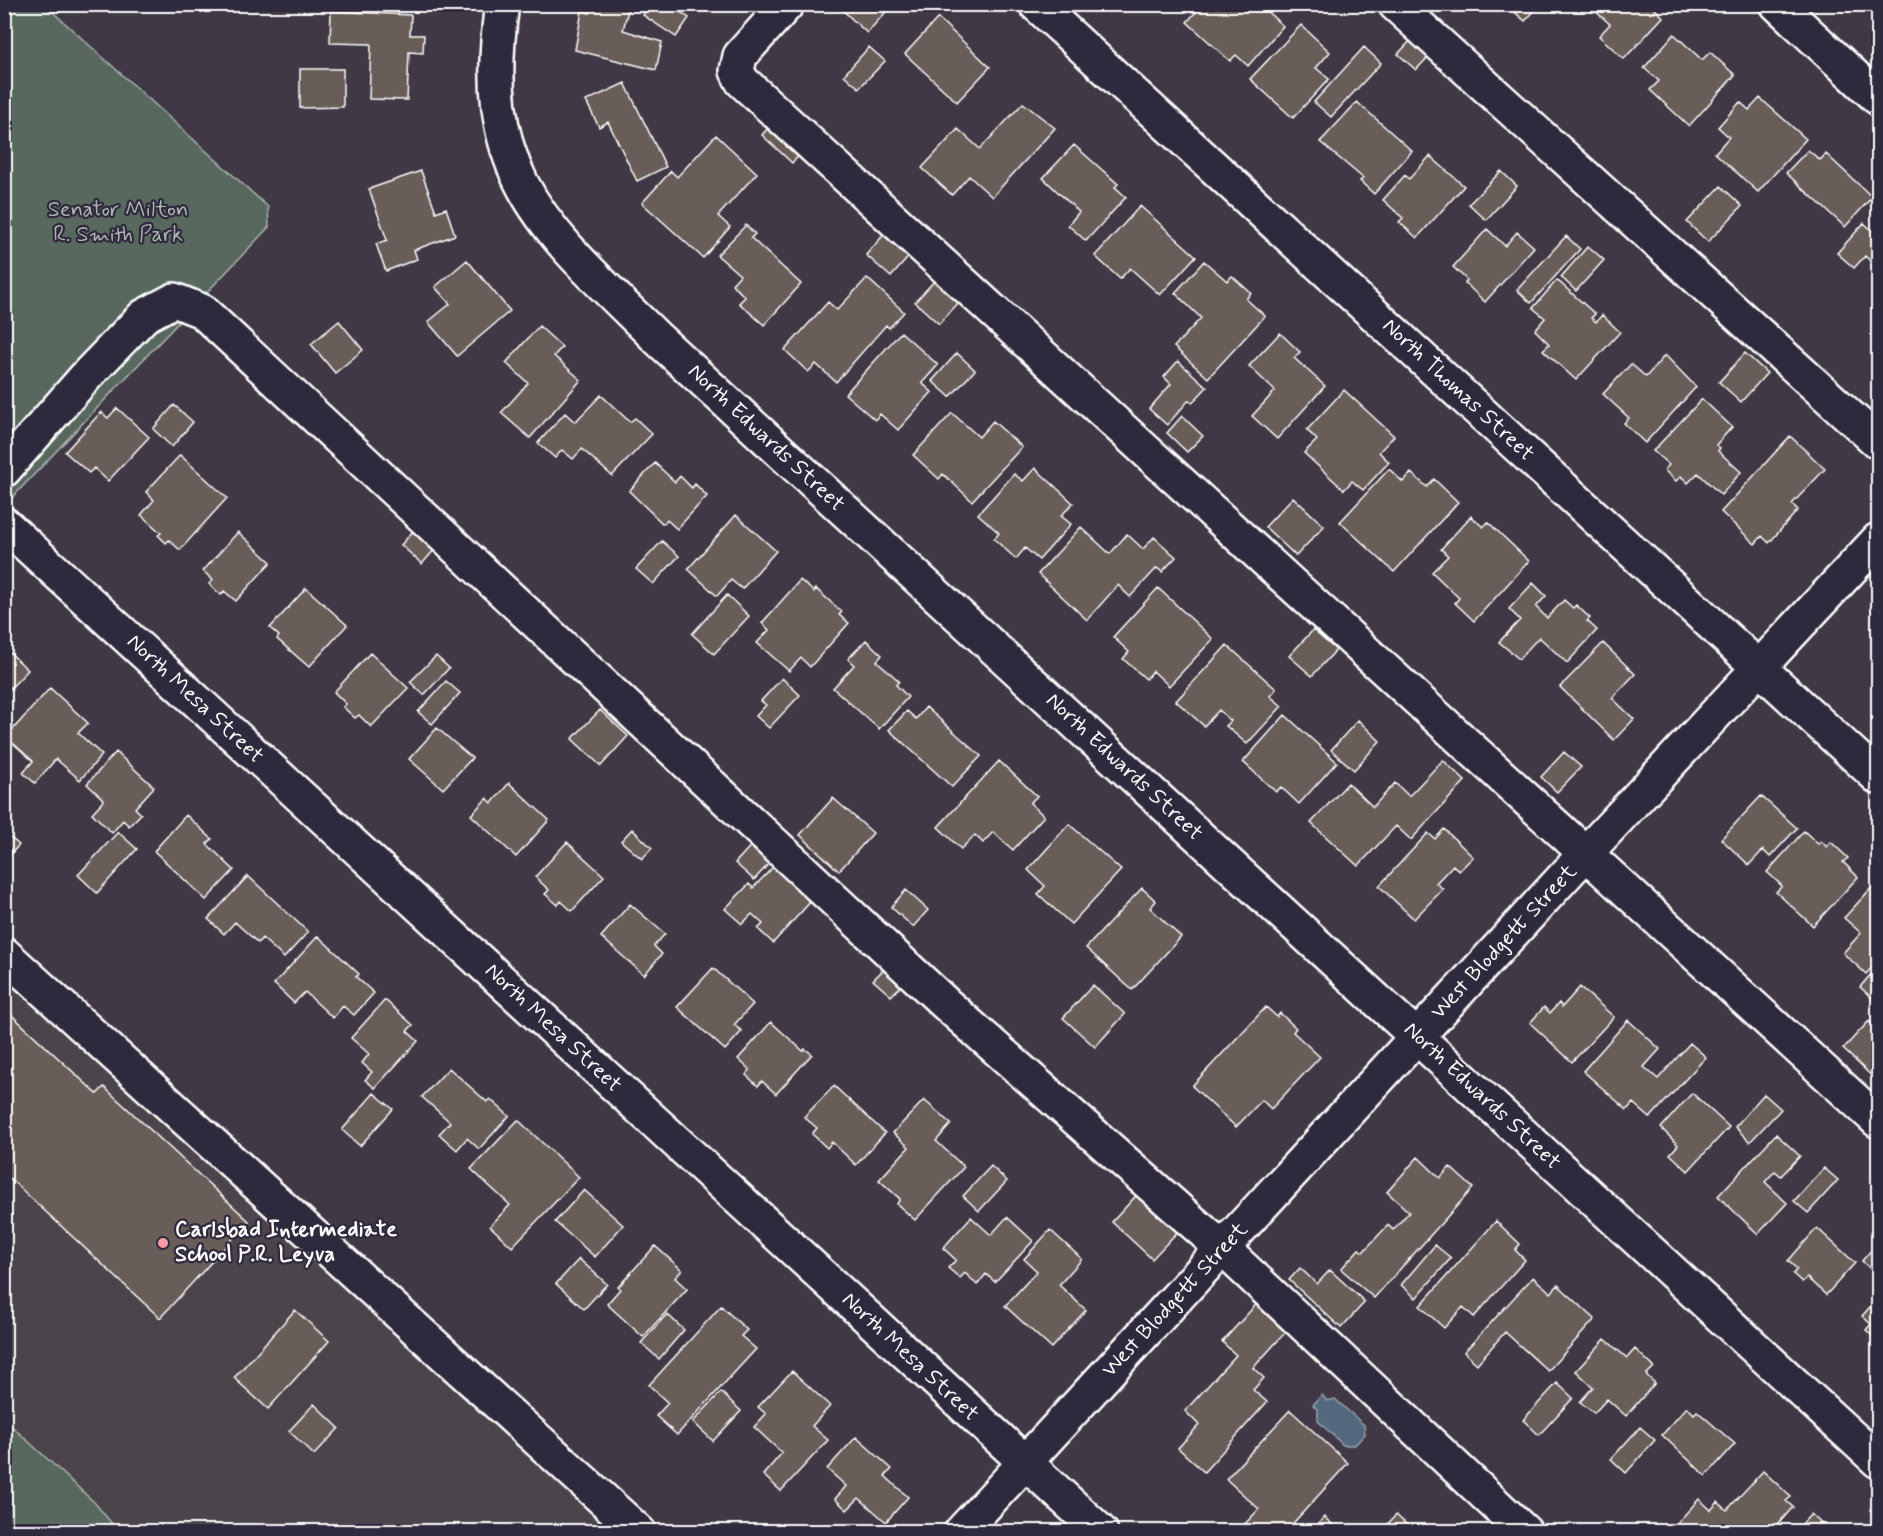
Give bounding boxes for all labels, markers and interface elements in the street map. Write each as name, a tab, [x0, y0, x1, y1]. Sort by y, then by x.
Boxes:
park label: Senator Milton R. Smith Park	[48, 196, 188, 249]
street label: North Thomas Street	[1376, 312, 1540, 468]
street label: North Edwards Street	[682, 358, 850, 518]
street label: North Mesa Street	[120, 628, 270, 770]
street label: North Edwards Street	[1040, 687, 1208, 847]
street label: West Blodgett Street	[1425, 858, 1584, 1026]
street label: North Mesa Street	[478, 957, 628, 1099]
street label: North Edwards Street	[1398, 1016, 1566, 1176]
place label: Carlsbad Intermediate School P.R. Leyva	[175, 1216, 397, 1269]
street label: West Blodgett Street	[1096, 1216, 1255, 1384]
marker: Carlsbad Intermediate School P.R. Leyva	[156, 1236, 170, 1250]
street label: North Mesa Street	[835, 1286, 985, 1428]

